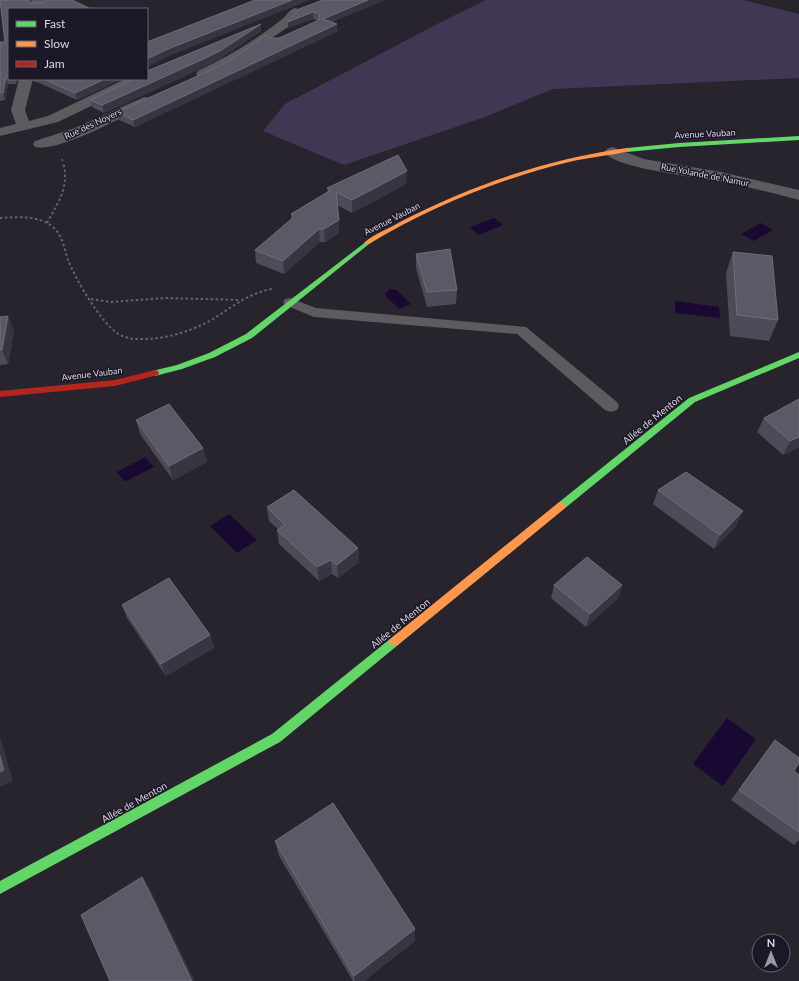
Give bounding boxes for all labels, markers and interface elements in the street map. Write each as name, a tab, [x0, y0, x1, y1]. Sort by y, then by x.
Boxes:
legend	[8, 8, 148, 80]
text: Fast	[44, 16, 66, 31]
text: Slow	[44, 36, 70, 51]
text: Jam	[44, 56, 65, 71]
street label: Rue des Noyers	[63, 105, 123, 142]
street label: Avenue Vauban	[674, 126, 736, 141]
street label: Rue Yolande de Namur	[660, 161, 751, 189]
street label: Avenue Vauban	[362, 200, 422, 237]
street label: Avenue Vauban	[61, 364, 123, 383]
street label: Allée de Menton	[620, 391, 684, 447]
street label: Allée de Menton	[368, 595, 432, 651]
street label: Allée de Menton	[99, 779, 169, 825]
north arrow	[751, 933, 791, 973]
text: N	[767, 936, 775, 949]

